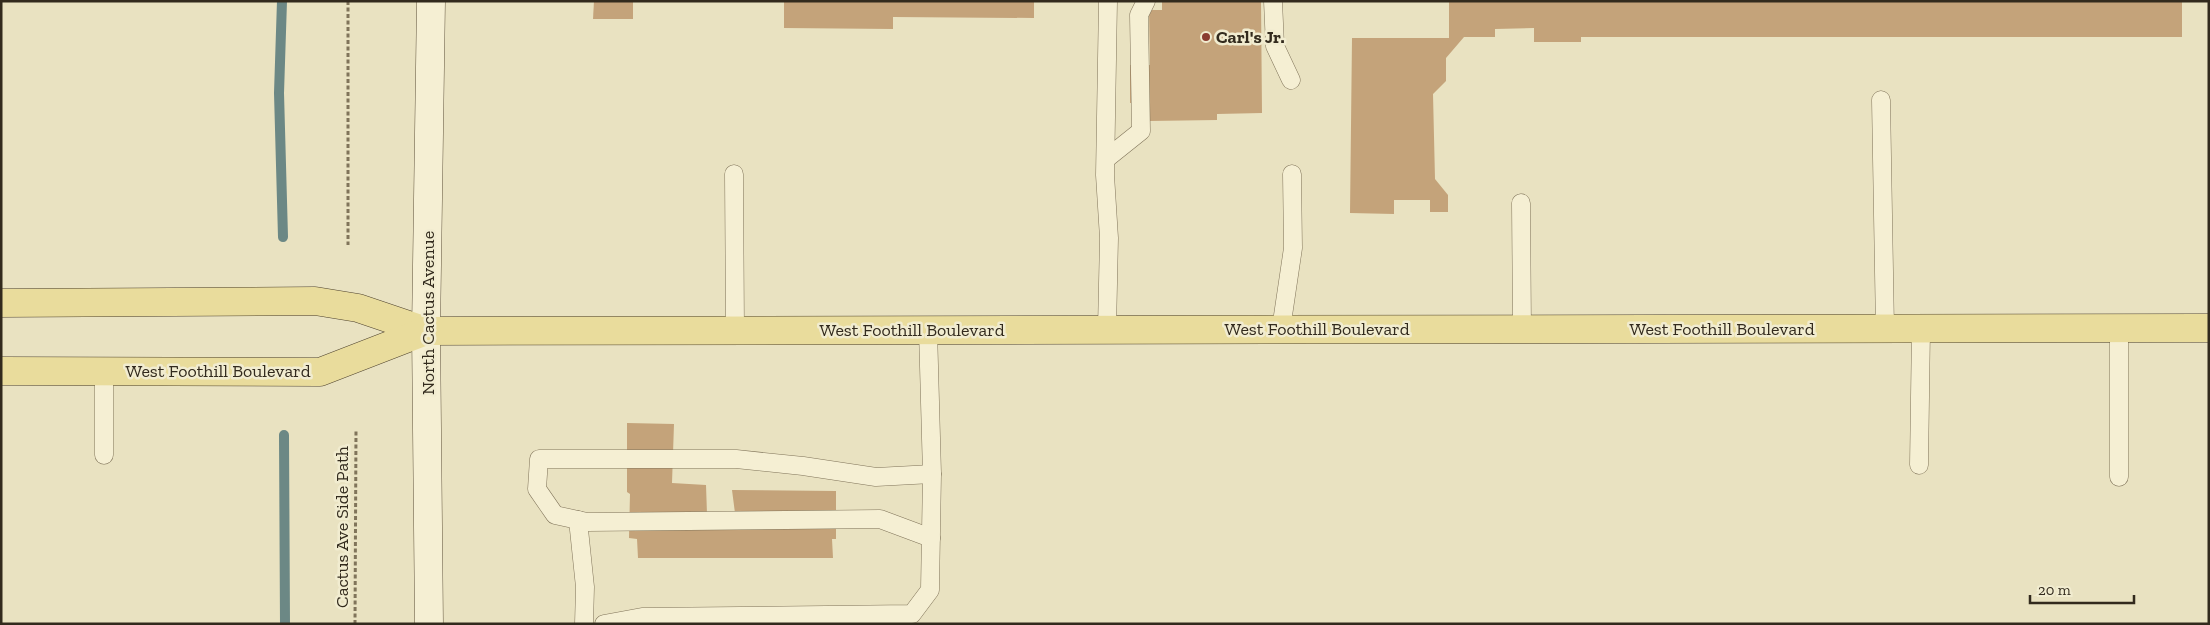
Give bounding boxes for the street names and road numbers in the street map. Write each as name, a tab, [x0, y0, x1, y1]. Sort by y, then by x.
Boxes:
street label: North Cactus Avenue	[417, 231, 439, 395]
street label: West Foothill Boulevard	[1224, 318, 1410, 340]
street label: West Foothill Boulevard	[1629, 318, 1815, 340]
street label: West Foothill Boulevard	[819, 319, 1005, 341]
street label: West Foothill Boulevard	[125, 360, 311, 382]
street label: Cactus Ave Side Path	[331, 446, 353, 608]

